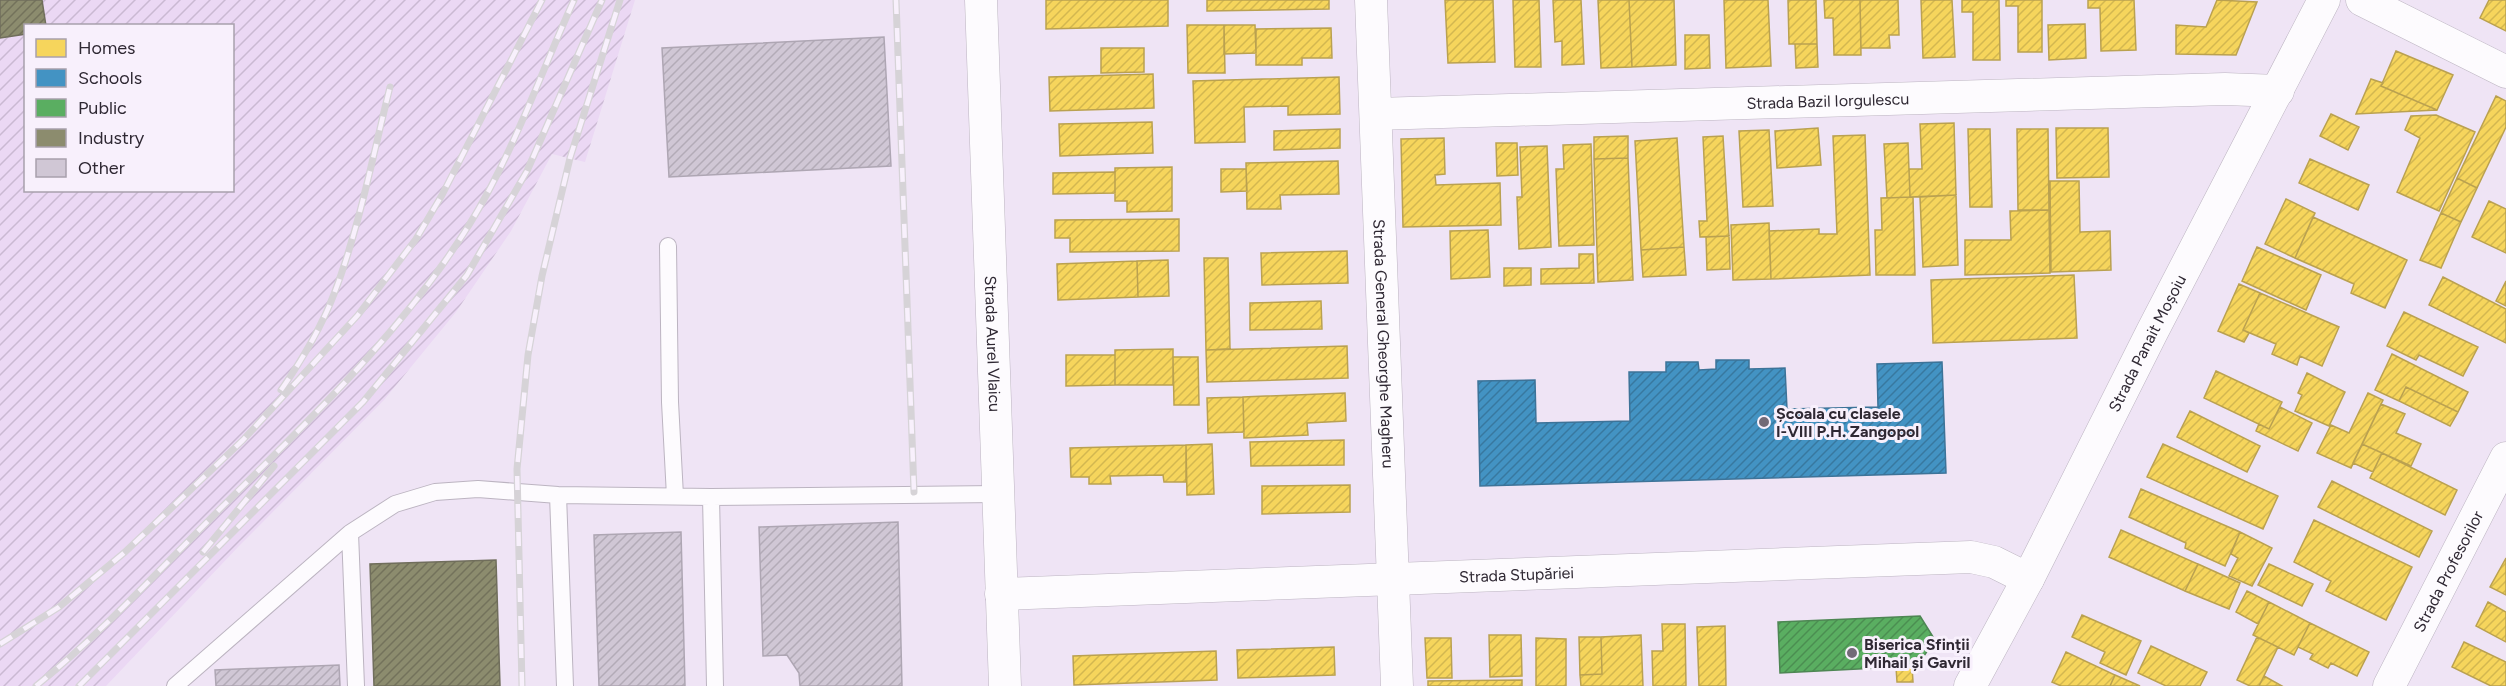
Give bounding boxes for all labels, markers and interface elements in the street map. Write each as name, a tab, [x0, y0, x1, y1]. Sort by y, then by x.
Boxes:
legend	[24, 24, 234, 192]
text: Homes	[78, 37, 136, 59]
text: Schools	[78, 67, 142, 89]
street label: Strada Bazil Iorgulescu	[1746, 89, 1909, 113]
text: Public	[78, 97, 127, 119]
text: Industry	[78, 127, 145, 149]
text: Other	[78, 157, 125, 179]
street label: Strada General Gheorghe Magheru	[1369, 219, 1398, 469]
street label: Strada Panait Moșoiu	[2105, 271, 2190, 415]
street label: Strada Aurel Vlaicu	[981, 275, 1004, 412]
place label: Școala cu clasele I-VIII P.H. Zangopol	[1776, 404, 1919, 441]
marker: Școala cu clasele I-VIII P.H. Zangopol	[1757, 415, 1771, 429]
street label: Strada Profesorilor	[2409, 507, 2488, 635]
street label: Strada Stupăriei	[1459, 563, 1574, 587]
place label: Biserica Sfinții Mihail și Gavril	[1864, 635, 1971, 672]
marker: Biserica Sfinții Mihail și Gavril	[1845, 646, 1859, 660]

